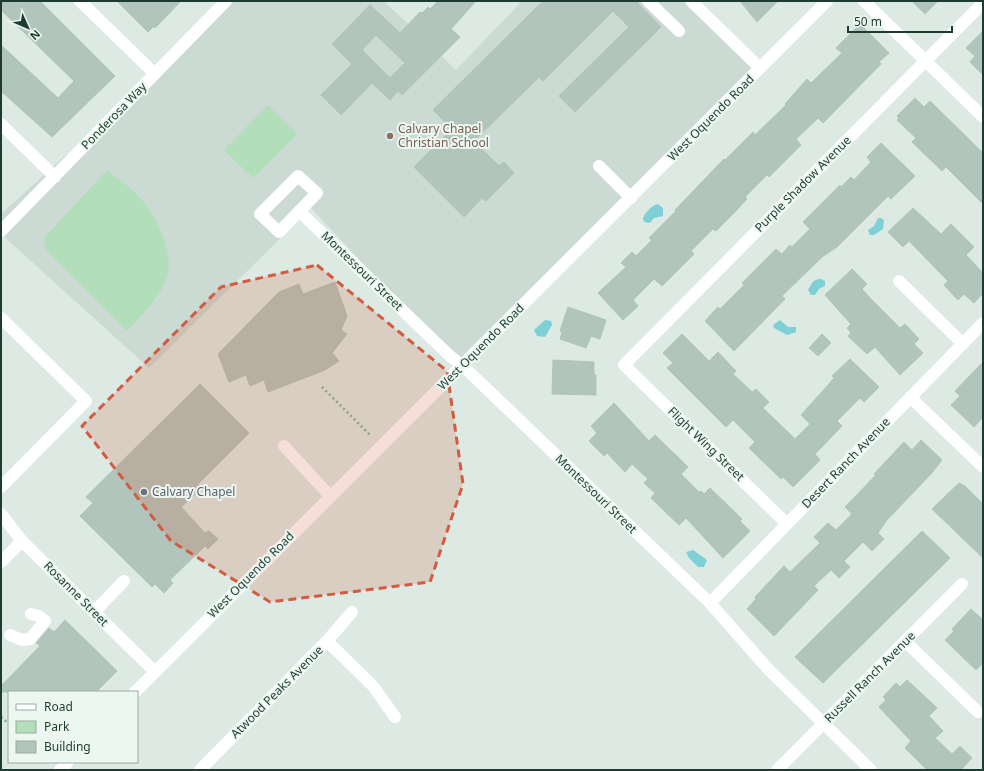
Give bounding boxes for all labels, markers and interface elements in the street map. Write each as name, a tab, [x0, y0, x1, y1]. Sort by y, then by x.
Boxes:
north arrow	[8, 8, 48, 48]
scale bar	[848, 8, 952, 34]
text: 50 m	[854, 13, 882, 30]
text: N	[27, 27, 44, 44]
street label: West Oquendo Road	[664, 71, 758, 165]
street label: Ponderosa Way	[77, 78, 151, 153]
place label: Calvary Chapel Christian School	[398, 120, 489, 151]
marker: Calvary Chapel Christian School	[385, 131, 395, 141]
street label: Purple Shadow Avenue	[751, 132, 855, 236]
street label: Montessouri Street	[318, 227, 407, 315]
street label: West Oquendo Road	[434, 300, 528, 394]
street label: Flight Wing Street	[664, 403, 749, 485]
street label: Desert Ranch Avenue	[798, 413, 894, 512]
street label: Montessouri Street	[552, 450, 641, 538]
place label: Calvary Chapel	[152, 483, 235, 500]
marker: Calvary Chapel	[139, 487, 149, 497]
street label: West Oquendo Road	[204, 528, 298, 622]
street label: Rosanne Street	[40, 557, 113, 630]
street label: Russell Ranch Avenue	[820, 627, 919, 726]
street label: Atwood Peaks Avenue	[227, 641, 327, 742]
legend	[8, 691, 138, 763]
text: Road	[44, 698, 73, 715]
text: Park	[44, 718, 70, 735]
text: Building	[44, 738, 91, 755]

